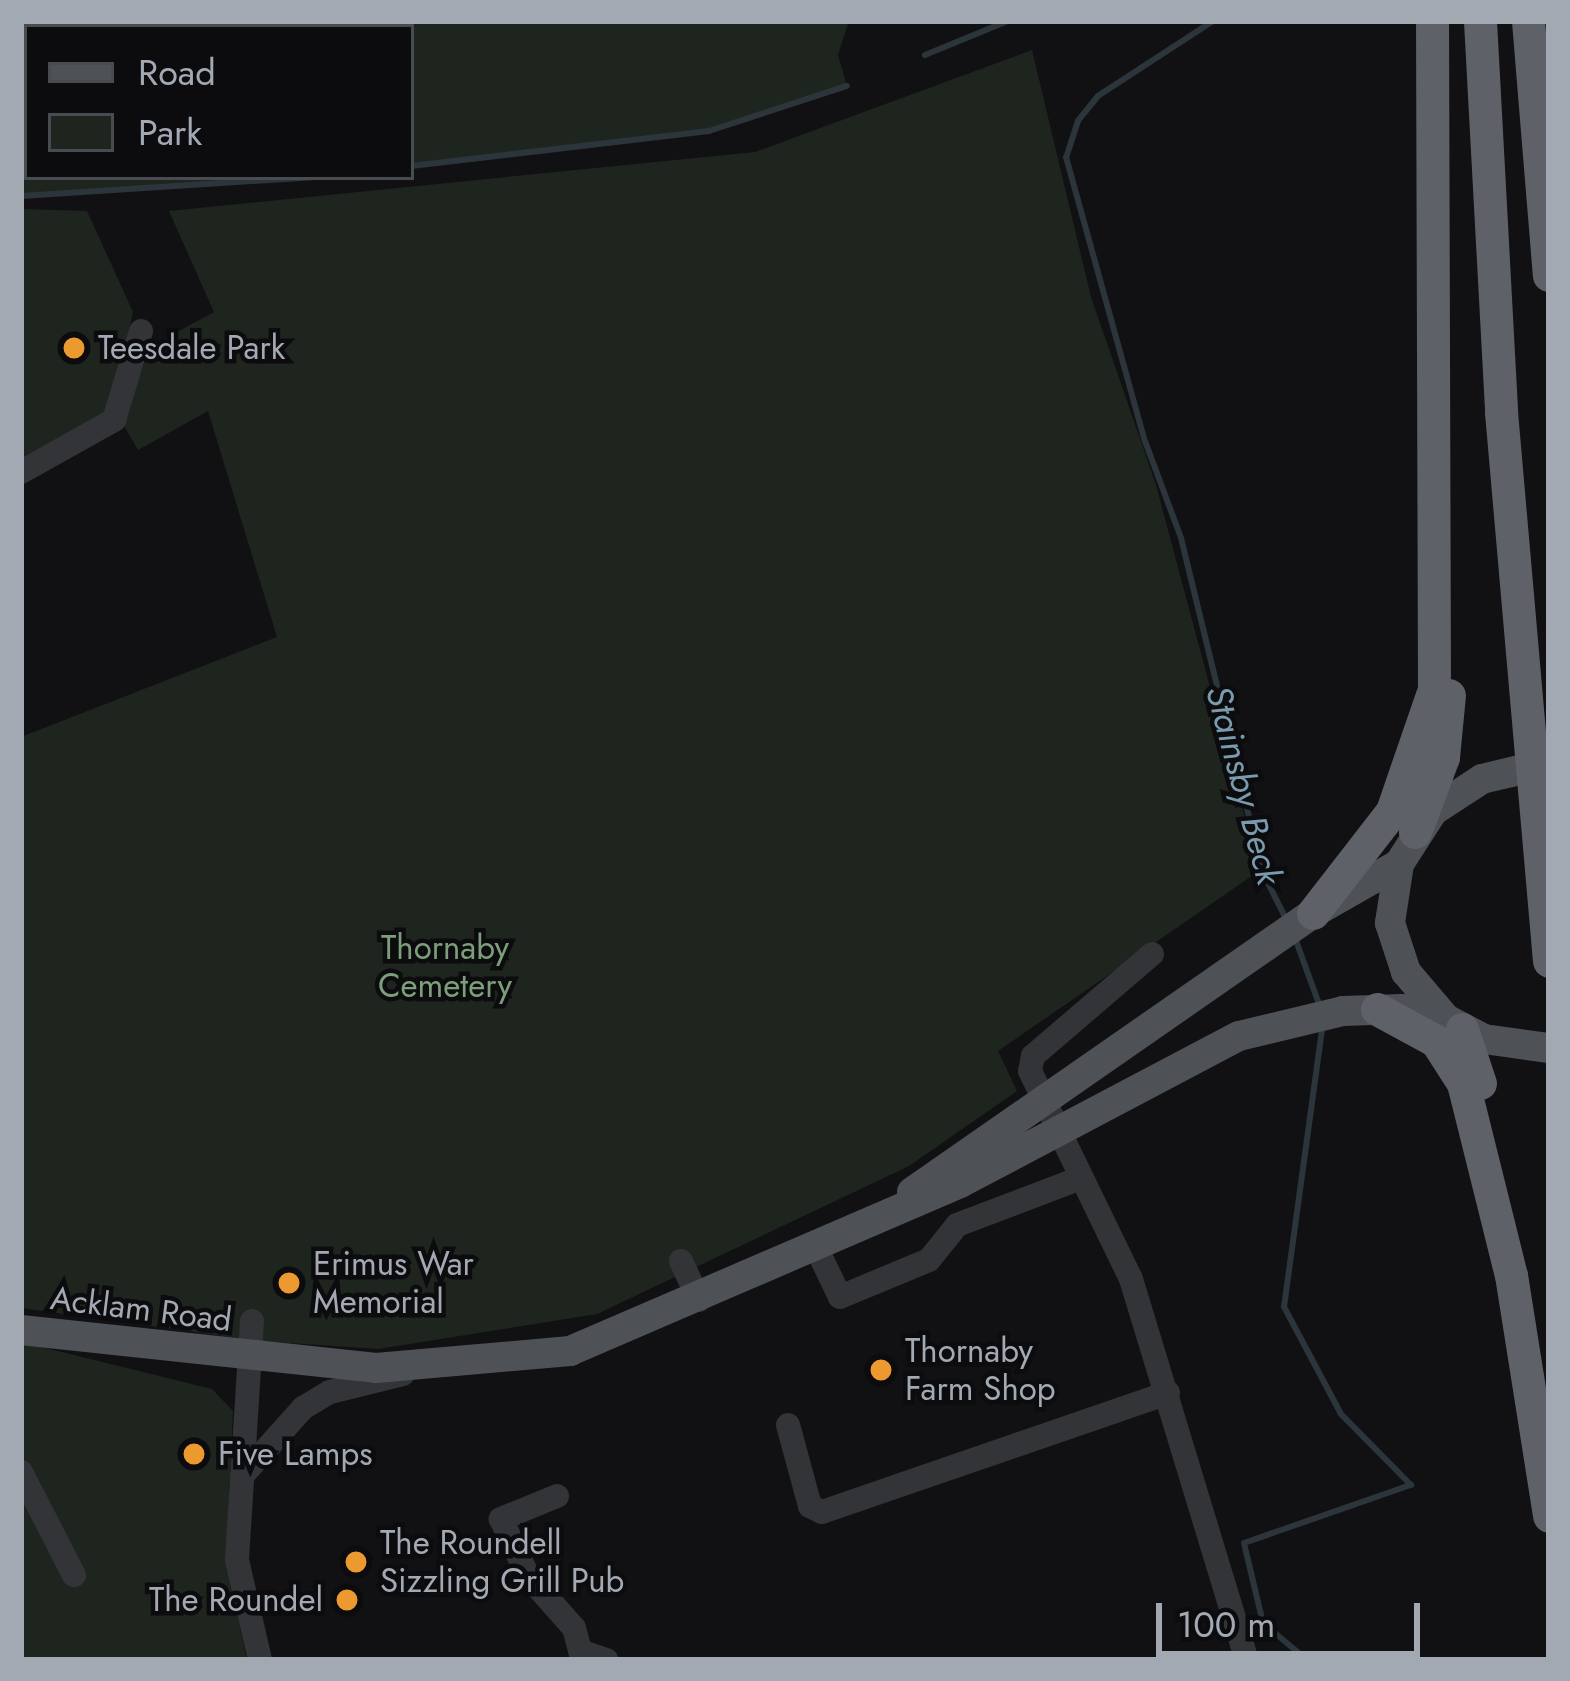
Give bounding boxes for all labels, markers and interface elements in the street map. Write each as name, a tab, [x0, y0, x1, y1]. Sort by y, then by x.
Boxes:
legend	[24, 24, 414, 180]
text: Road	[138, 46, 216, 98]
text: Park	[138, 106, 202, 158]
place label: Teesdale Park	[98, 328, 285, 368]
marker: Teesdale Park	[61, 335, 87, 361]
water label: Stainsby Beck	[1197, 681, 1291, 889]
park label: Thornaby Cemetery	[378, 928, 512, 1006]
place label: Erimus War Memorial	[313, 1244, 474, 1322]
marker: Erimus War Memorial	[276, 1270, 302, 1296]
street label: Acklam Road	[48, 1278, 234, 1340]
place label: Thornaby Farm Shop	[905, 1331, 1056, 1409]
marker: Thornaby Farm Shop	[868, 1357, 894, 1383]
place label: Five Lamps	[218, 1434, 373, 1474]
marker: Five Lamps	[181, 1441, 207, 1467]
place label: The Roundell Sizzling Grill Pub	[380, 1523, 624, 1601]
marker: The Roundell Sizzling Grill Pub	[343, 1549, 369, 1575]
scale bar	[1162, 1579, 1426, 1653]
place label: The Roundel	[149, 1580, 323, 1620]
marker: The Roundel	[334, 1587, 360, 1613]
text: 100 m	[1177, 1598, 1275, 1650]

